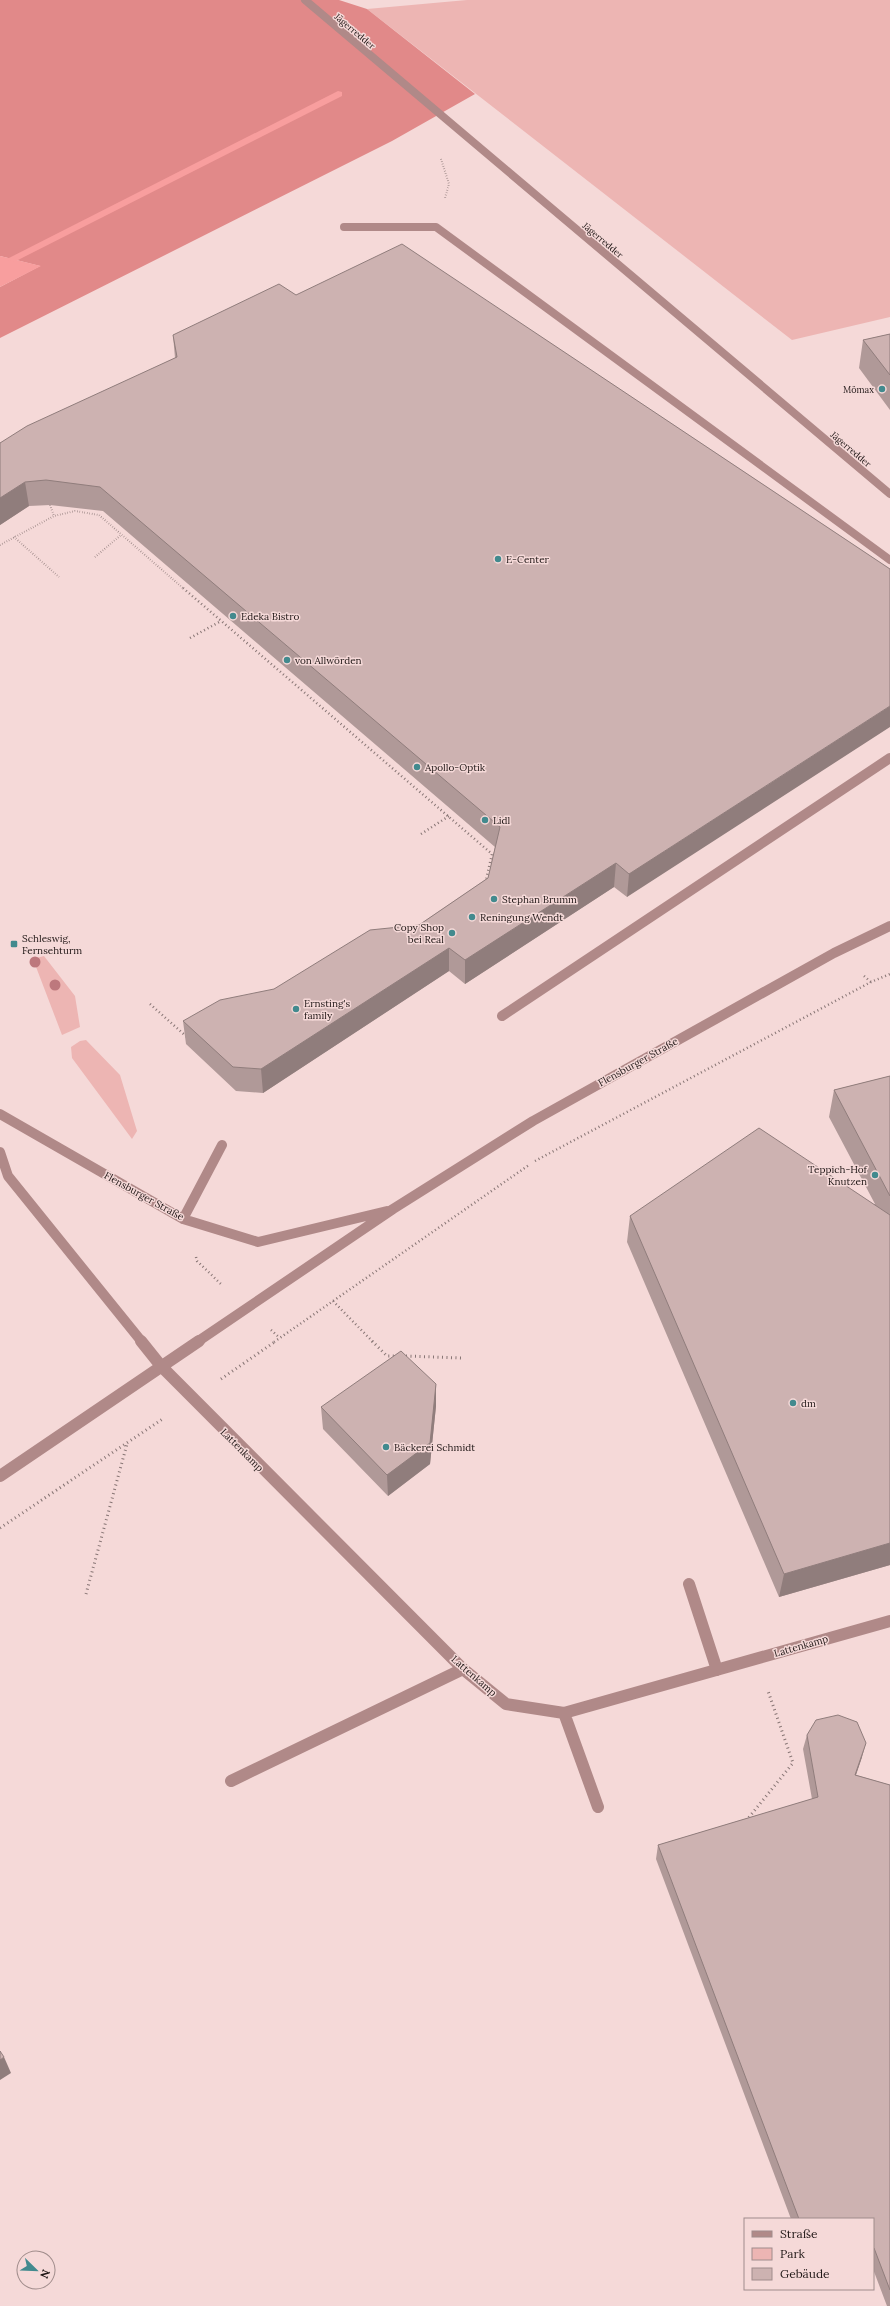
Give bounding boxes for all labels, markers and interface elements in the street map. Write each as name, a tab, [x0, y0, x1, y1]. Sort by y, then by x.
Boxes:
street label: Jägerredder	[332, 10, 378, 51]
street label: Jägerredder	[580, 219, 626, 260]
place label: Mömax	[843, 384, 874, 395]
marker: Mömax	[877, 384, 887, 394]
street label: Jägerredder	[828, 428, 874, 469]
place label: E-Center	[506, 553, 550, 566]
marker: E-Center	[493, 554, 503, 564]
place label: Edeka Bistro	[241, 610, 299, 623]
marker: Edeka Bistro	[228, 611, 238, 621]
place label: von Allwörden	[295, 654, 362, 667]
marker: von Allwörden	[282, 655, 292, 665]
place label: Apollo-Optik	[424, 761, 486, 774]
marker: Apollo-Optik	[412, 762, 422, 772]
place label: Lidl	[493, 814, 511, 827]
marker: Lidl	[480, 815, 490, 825]
place label: Stephan Brumm	[502, 893, 577, 906]
marker: Stephan Brumm	[489, 894, 499, 904]
place label: Reningung Wendt	[480, 911, 563, 924]
marker: Reningung Wendt	[467, 912, 477, 922]
place label: Copy Shop bei Real	[394, 921, 444, 946]
marker: Copy Shop bei Real	[447, 928, 457, 938]
place label: Schleswig, Fernsehturm	[22, 932, 82, 957]
marker: Schleswig, Fernsehturm	[9, 939, 19, 949]
place label: Ernsting's family	[304, 997, 351, 1022]
marker: Ernsting's family	[291, 1004, 301, 1014]
street label: Flensburger Straße	[596, 1034, 681, 1089]
place label: Teppich-Hof Knutzen	[808, 1163, 868, 1188]
street label: Flensburger Straße	[102, 1169, 187, 1224]
marker: Teppich-Hof Knutzen	[870, 1170, 880, 1180]
place label: dm	[801, 1397, 816, 1410]
marker: dm	[788, 1398, 798, 1408]
street label: Lattenkamp	[218, 1426, 266, 1474]
place label: Bäckerei Schmidt	[394, 1441, 475, 1454]
marker: Bäckerei Schmidt	[381, 1442, 391, 1452]
street label: Lattenkamp	[772, 1632, 830, 1660]
street label: Lattenkamp	[449, 1653, 499, 1699]
legend	[744, 2218, 874, 2290]
text: Straße	[780, 2226, 818, 2241]
text: Park	[780, 2246, 806, 2261]
north arrow	[16, 2250, 56, 2290]
text: Gebäude	[780, 2266, 830, 2281]
text: N	[37, 2267, 53, 2281]

